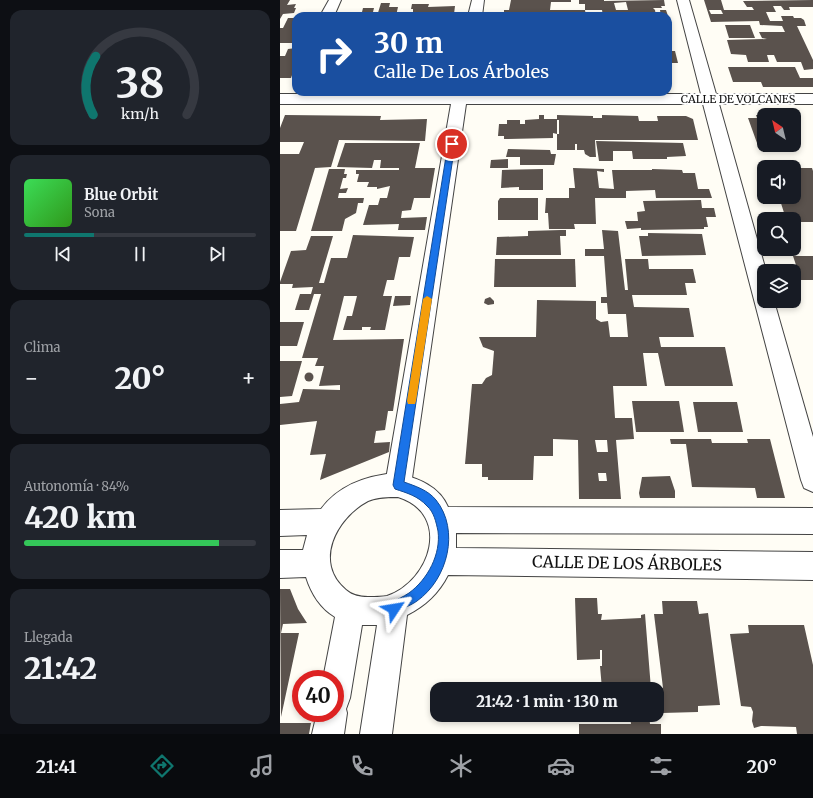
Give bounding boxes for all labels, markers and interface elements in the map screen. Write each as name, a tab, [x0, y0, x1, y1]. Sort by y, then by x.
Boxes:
text: 30 m	[374, 25, 443, 61]
icon: right	[308, 28, 360, 80]
text: 38	[115, 57, 165, 109]
text: Calle De Los Árboles	[374, 60, 549, 83]
street label: CALLE DE VOLCANES	[681, 92, 796, 106]
text: km/h	[121, 105, 159, 123]
north arrow	[757, 108, 801, 152]
map controls	[757, 108, 801, 308]
pin	[435, 127, 469, 161]
icon: arrive	[441, 133, 463, 155]
button: sound	[757, 160, 801, 204]
text: Blue Orbit	[84, 185, 158, 204]
text: Sona	[84, 204, 115, 221]
button: search	[757, 212, 801, 256]
icon: previous	[52, 243, 74, 265]
icon: pause	[129, 243, 151, 265]
icon: next	[206, 243, 228, 265]
button: layers	[757, 264, 801, 308]
text: Clima	[24, 339, 61, 356]
text: 20°	[114, 359, 166, 397]
text: −	[24, 364, 39, 392]
text: +	[241, 364, 256, 392]
text: Autonomía · 84%	[24, 478, 129, 495]
text: 420 km	[24, 498, 136, 536]
street label: CALLE DE LOS ÁRBOLES	[532, 551, 722, 575]
position arrow	[373, 588, 415, 630]
text: Llegada	[24, 629, 73, 646]
text: 21:42	[24, 649, 97, 687]
speed limit sign: 40	[292, 670, 344, 722]
text: 21:42 · 1 min · 130 m	[476, 692, 618, 711]
icon: directions	[148, 752, 176, 780]
icon: music	[248, 752, 276, 780]
icon: phone	[348, 752, 376, 780]
icon: climate	[447, 752, 475, 780]
icon: car	[547, 752, 575, 780]
icon: filters	[647, 752, 675, 780]
text: 21:41	[36, 755, 77, 778]
text: 20°	[747, 755, 777, 778]

